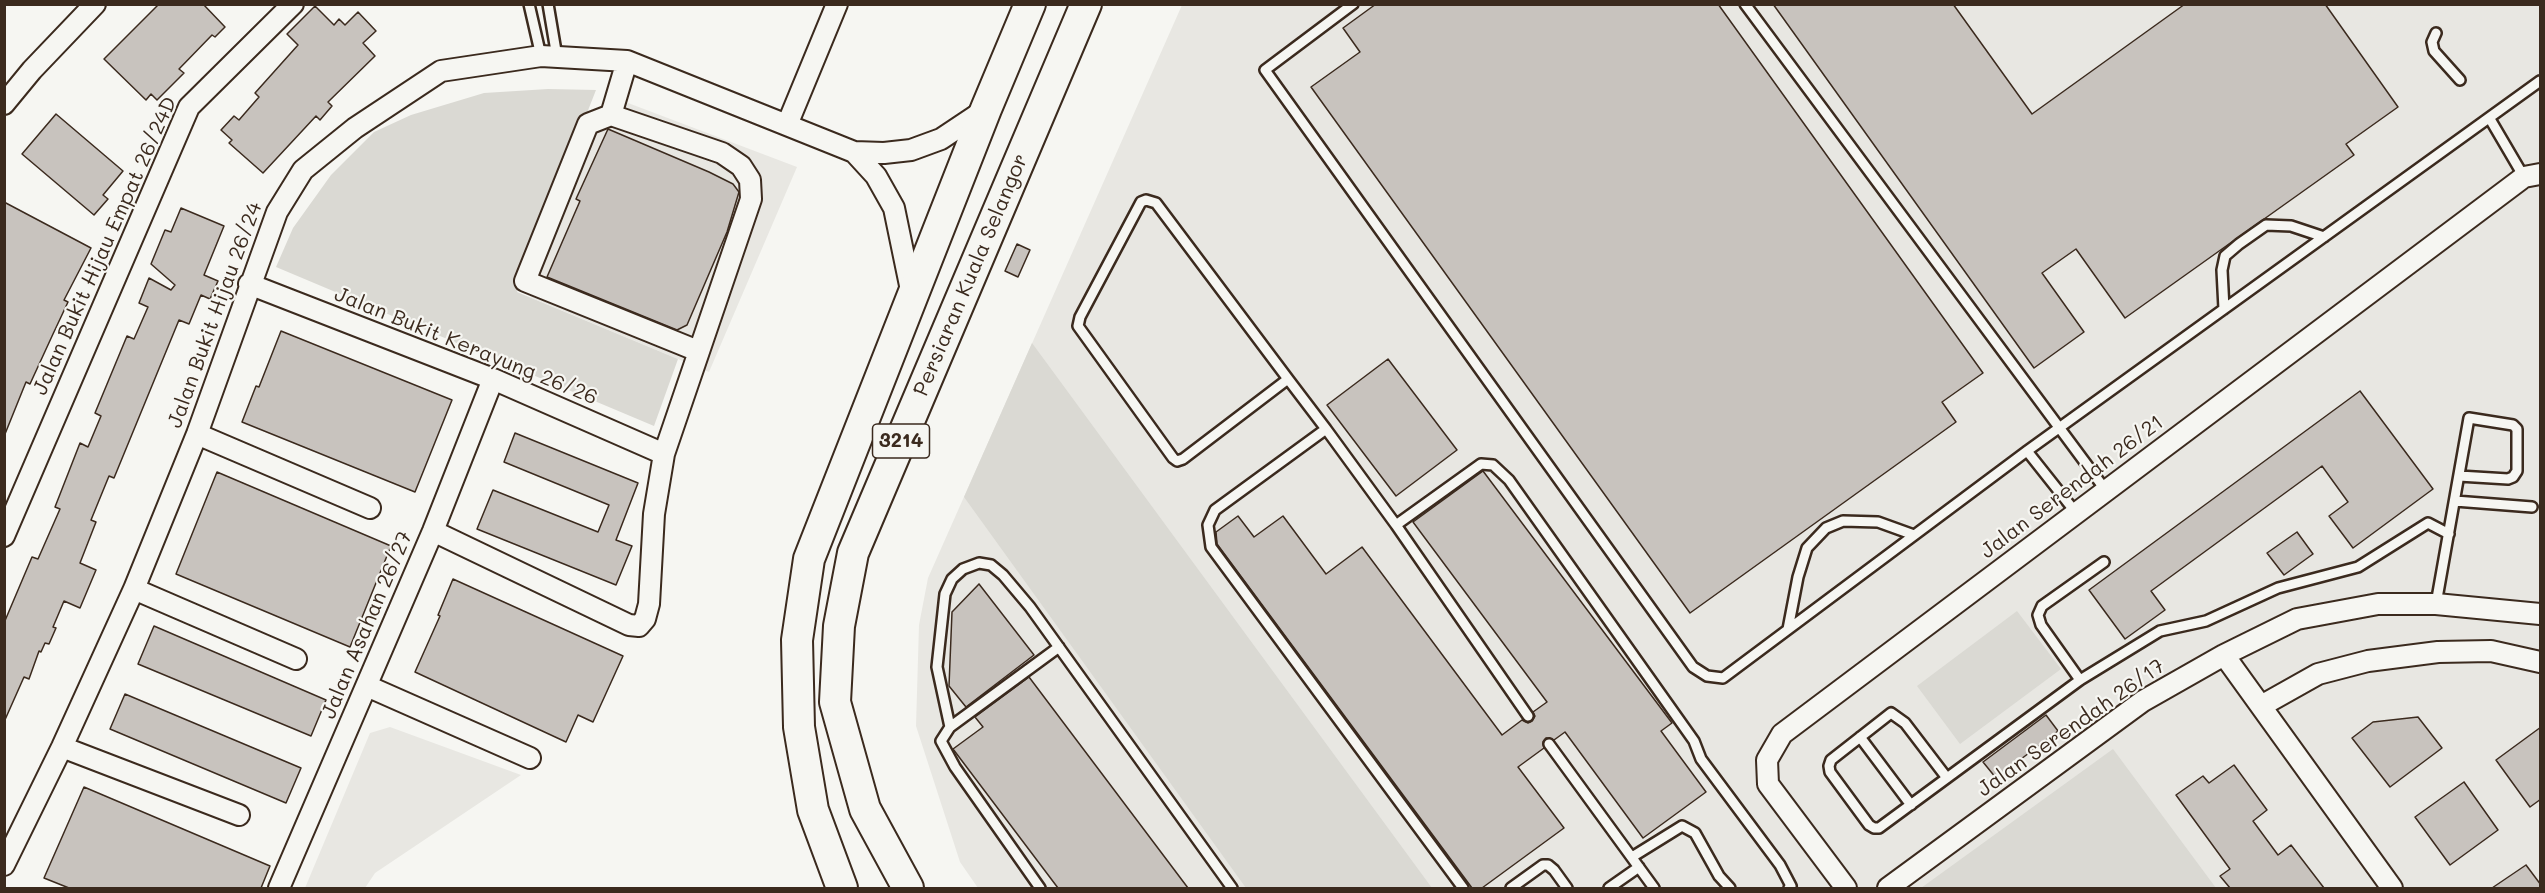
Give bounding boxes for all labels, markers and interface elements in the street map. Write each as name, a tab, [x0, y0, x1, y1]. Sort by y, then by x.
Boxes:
street label: Jalan Bukit Hijau Empat 26/24D	[28, 93, 182, 399]
street label: Persiaran Kuala Selangor	[909, 150, 1033, 400]
street label: Jalan Bukit Hijau 26/24	[162, 199, 268, 431]
street label: Jalan Bukit Kerayung 26/26	[331, 282, 601, 410]
street label: Jalan Serendah 26/21	[1975, 410, 2169, 564]
road number: 3214	[872, 424, 930, 458]
street label: Jalan Asahan 26/27	[316, 527, 418, 723]
street label: Jalan Serendah 26/17	[1973, 654, 2169, 802]

